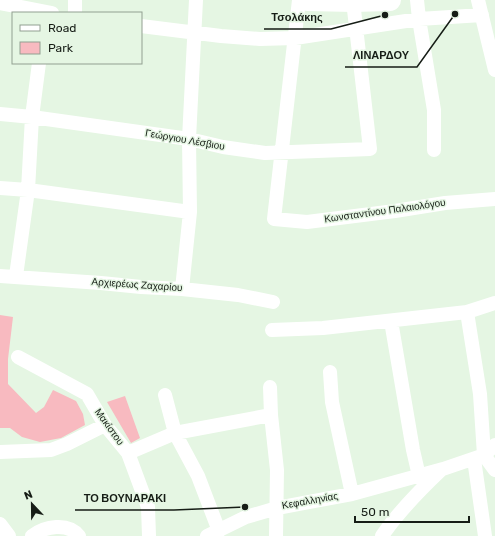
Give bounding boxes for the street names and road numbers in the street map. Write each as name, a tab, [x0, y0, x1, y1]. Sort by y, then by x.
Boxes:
street label: Γεώργιου Λέσβιου	[144, 127, 226, 153]
street label: Κωνσταντίνου Παλαιολόγου	[324, 197, 446, 225]
street label: Αρχιερέως Ζαχαρίου	[91, 276, 183, 294]
street label: Μακίστου	[92, 406, 126, 448]
street label: Κεφαλληνίας	[281, 490, 339, 512]

